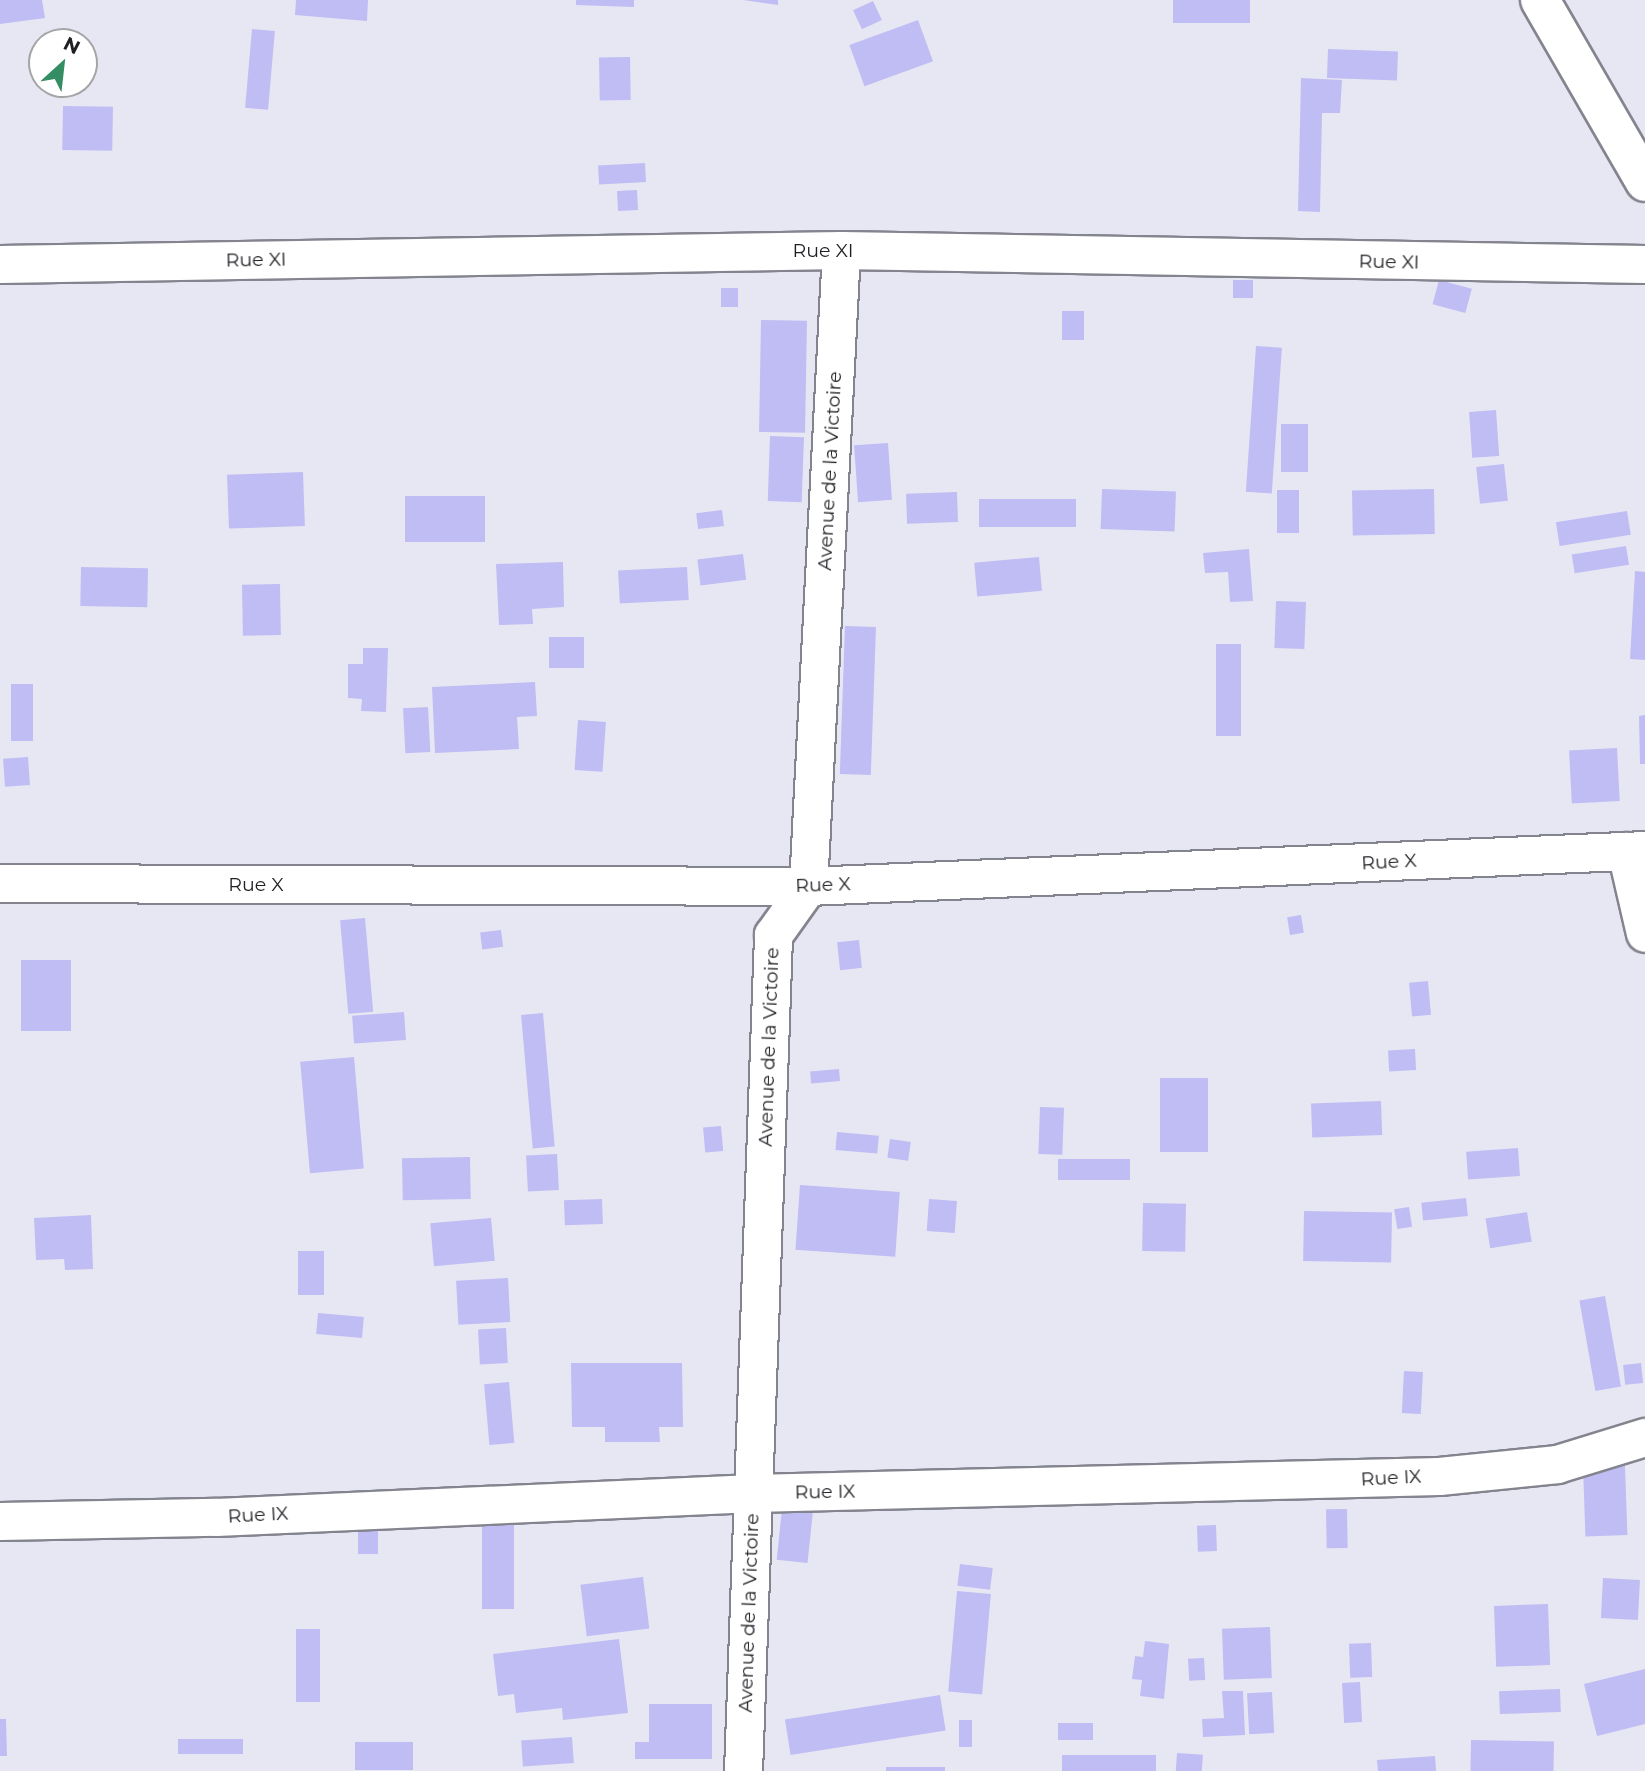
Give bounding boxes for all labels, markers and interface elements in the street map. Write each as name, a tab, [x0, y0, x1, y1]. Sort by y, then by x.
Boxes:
north arrow	[28, 28, 98, 98]
text: N	[60, 32, 84, 59]
street label: Rue XI	[793, 240, 853, 262]
street label: Rue XI	[225, 248, 287, 272]
street label: Rue XI	[1358, 250, 1420, 274]
street label: Avenue de la Victoire	[813, 371, 847, 571]
street label: Rue X	[1361, 849, 1417, 875]
street label: Rue X	[795, 873, 851, 897]
street label: Rue X	[228, 874, 284, 896]
street label: Avenue de la Victoire	[754, 947, 784, 1147]
street label: Rue IX	[1360, 1465, 1422, 1491]
street label: Rue IX	[794, 1480, 856, 1504]
street label: Rue IX	[227, 1502, 289, 1528]
street label: Avenue de la Victoire	[734, 1513, 764, 1713]

